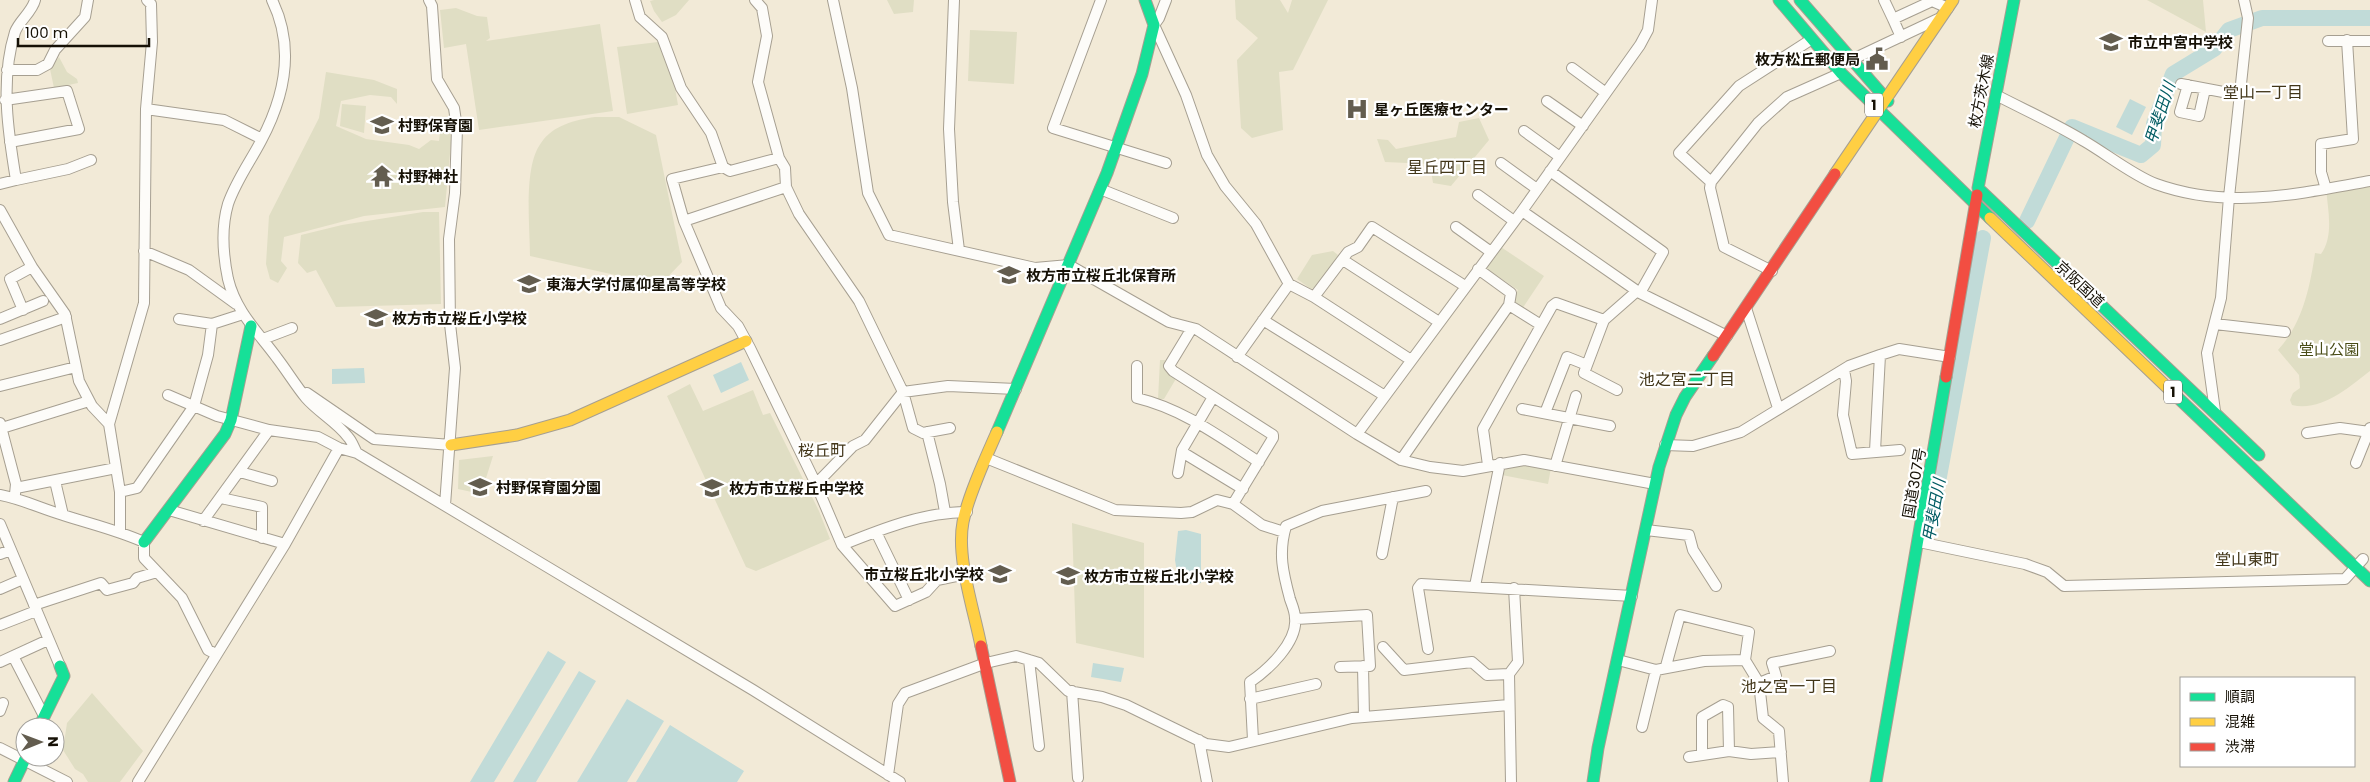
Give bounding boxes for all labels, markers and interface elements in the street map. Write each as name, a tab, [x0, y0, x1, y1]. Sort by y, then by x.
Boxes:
scale bar	[18, 15, 149, 47]
text: 100 m	[25, 22, 68, 43]
school or university icon: 市立中宮中学校	[2098, 29, 2124, 55]
place label: 市立中宮中学校	[2128, 32, 2233, 53]
public building icon: 枚方松丘郵便局	[1864, 46, 1890, 72]
place label: 枚方松丘郵便局	[1755, 49, 1860, 70]
street label: 枚方茨木線	[1964, 52, 1998, 130]
water label: 甲斐田川	[2139, 77, 2181, 147]
district label: 堂山一丁目	[2223, 81, 2303, 104]
road number: 1	[1865, 94, 1883, 116]
hospital icon: 星ヶ丘医療センター	[1344, 96, 1370, 122]
place label: 星ヶ丘医療センター	[1374, 99, 1509, 120]
school or university icon: 村野保育園	[369, 112, 395, 138]
place label: 村野保育園	[398, 115, 473, 136]
district label: 星丘四丁目	[1407, 156, 1487, 179]
temple icon: 村野神社	[369, 163, 395, 189]
place label: 村野神社	[398, 166, 458, 187]
street label: 京阪国道	[2051, 256, 2109, 312]
school or university icon: 枚方市立桜丘北保育所	[996, 262, 1022, 288]
place label: 枚方市立桜丘北保育所	[1026, 265, 1176, 286]
school or university icon: 東海大学付属仰星高等学校	[516, 271, 542, 297]
place label: 東海大学付属仰星高等学校	[546, 274, 726, 295]
school or university icon: 枚方市立桜丘小学校	[363, 305, 389, 331]
place label: 枚方市立桜丘小学校	[392, 308, 527, 329]
park label: 堂山公園	[2299, 339, 2359, 360]
district label: 池之宮二丁目	[1639, 368, 1735, 391]
road number: 1	[2164, 381, 2182, 404]
district label: 桜丘町	[798, 439, 846, 462]
street label: 国道307号	[1897, 446, 1931, 520]
school or university icon: 村野保育園分園	[467, 474, 493, 500]
school or university icon: 枚方市立桜丘中学校	[699, 475, 725, 501]
water label: 甲斐田川	[1917, 475, 1951, 544]
place label: 村野保育園分園	[496, 477, 601, 498]
place label: 枚方市立桜丘中学校	[729, 478, 864, 499]
district label: 堂山東町	[2215, 548, 2279, 571]
school or university icon: 市立桜丘北小学校	[987, 561, 1013, 587]
school or university icon: 枚方市立桜丘北小学校	[1055, 563, 1081, 589]
place label: 市立桜丘北小学校	[864, 564, 984, 585]
place label: 枚方市立桜丘北小学校	[1084, 566, 1234, 587]
district label: 池之宮一丁目	[1741, 675, 1837, 698]
legend	[2180, 677, 2355, 767]
text: 順調	[2225, 686, 2255, 707]
text: 混雑	[2225, 711, 2255, 732]
north arrow	[15, 717, 65, 767]
text: N	[43, 736, 63, 747]
text: 渋滞	[2225, 736, 2255, 757]

